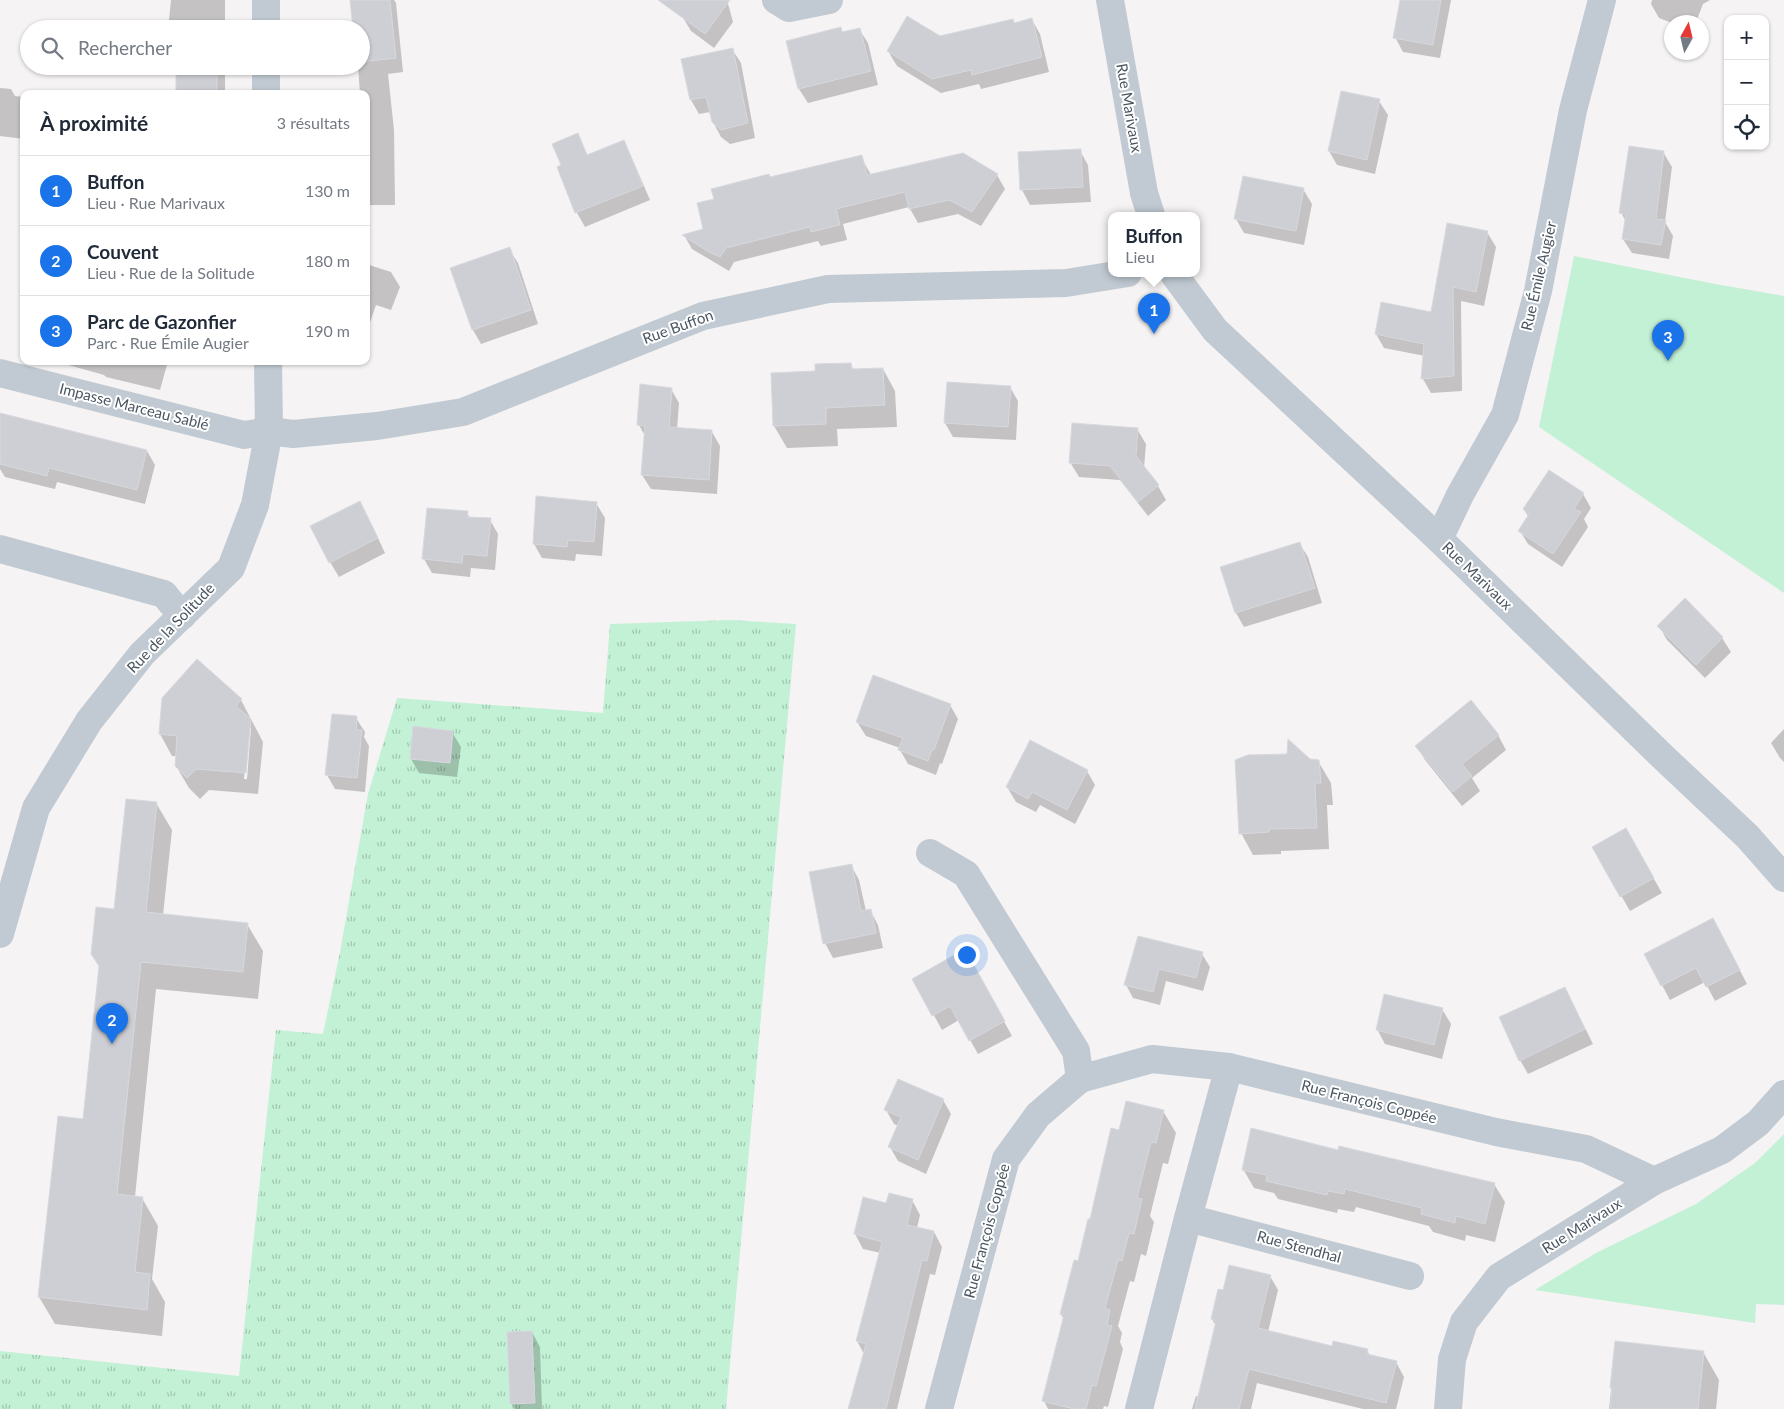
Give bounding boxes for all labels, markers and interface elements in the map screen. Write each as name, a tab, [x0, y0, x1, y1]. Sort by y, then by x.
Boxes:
north arrow	[1664, 15, 1709, 60]
map controls	[1724, 15, 1769, 150]
button: +	[1724, 15, 1769, 60]
search box	[20, 20, 370, 75]
icon: search	[38, 34, 66, 62]
text: Rechercher	[78, 36, 172, 59]
button: −	[1724, 60, 1769, 105]
street label: Rue Marivaux	[1113, 62, 1147, 154]
button: locate	[1724, 105, 1769, 150]
text: À proximité	[40, 110, 148, 135]
text: 3 résultats	[277, 113, 350, 132]
text: Buffon	[87, 170, 144, 193]
text: 1	[51, 181, 61, 200]
text: 130 m	[305, 181, 350, 200]
text: Lieu · Rue Marivaux	[87, 193, 225, 212]
popup	[1108, 212, 1200, 277]
street label: Rue Émile Augier	[1517, 219, 1559, 332]
text: Buffon	[1125, 224, 1183, 247]
text: Couvent	[87, 240, 159, 263]
text: Lieu	[1125, 247, 1155, 266]
text: 2	[51, 251, 61, 270]
text: 180 m	[305, 251, 350, 270]
text: Lieu · Rue de la Solitude	[87, 263, 255, 282]
pin: 1	[1138, 293, 1170, 334]
street label: Rue Buffon	[640, 305, 715, 347]
text: Parc de Gazonfier	[87, 310, 236, 333]
pin: 3	[1652, 320, 1684, 361]
text: 3	[51, 321, 61, 340]
text: 190 m	[305, 321, 350, 340]
text: Parc · Rue Émile Augier	[87, 333, 249, 352]
street label: Impasse Marceau Sablé	[58, 379, 211, 433]
street label: Rue Marivaux	[1439, 537, 1517, 613]
street label: Rue de la Solitude	[123, 579, 218, 676]
your location	[954, 942, 980, 968]
pin: 2	[96, 1003, 128, 1044]
street label: Rue François Coppée	[1300, 1076, 1439, 1127]
street label: Rue François Coppée	[959, 1161, 1013, 1300]
street label: Rue Marivaux	[1538, 1193, 1625, 1257]
street label: Rue Stendhal	[1255, 1226, 1343, 1266]

